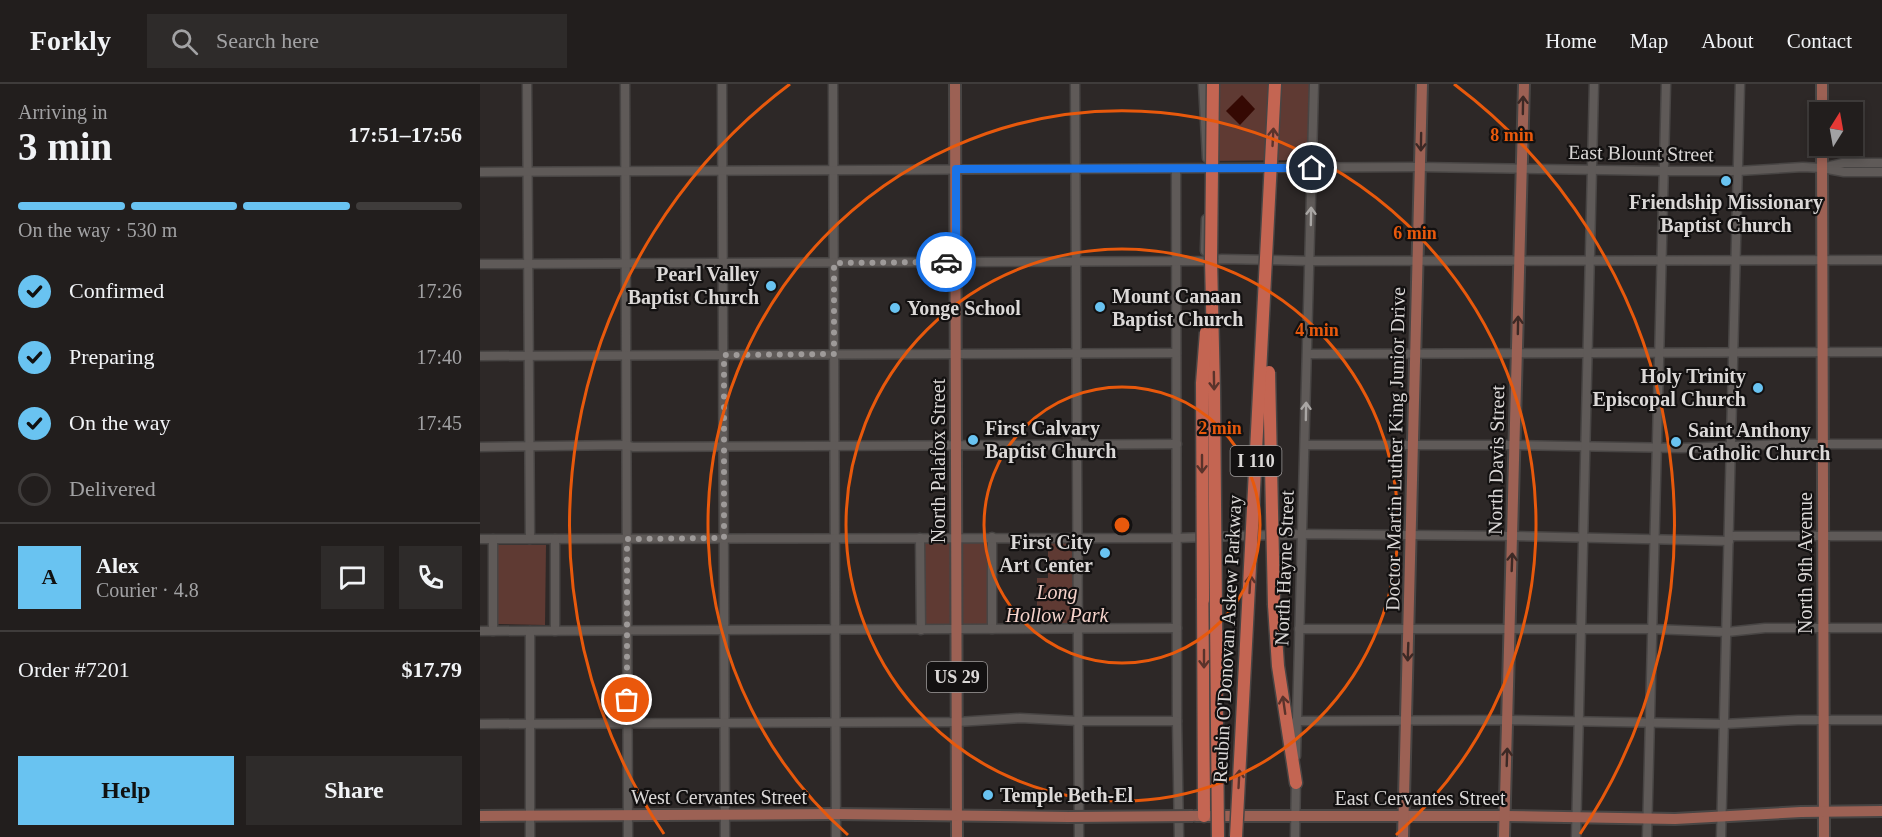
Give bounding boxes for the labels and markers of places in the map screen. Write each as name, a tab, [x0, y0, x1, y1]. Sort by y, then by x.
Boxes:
pin	[1286, 142, 1337, 193]
marker: Friendship Missionary Baptist Church	[1719, 174, 1733, 188]
place label: Friendship Missionary Baptist Church	[1629, 191, 1823, 237]
place label: Pearl Valley Baptist Church	[628, 263, 759, 309]
marker: Pearl Valley Baptist Church	[764, 279, 778, 293]
place label: Mount Canaan Baptist Church	[1112, 285, 1243, 331]
place label: Yonge School	[907, 297, 1021, 320]
marker: Mount Canaan Baptist Church	[1093, 300, 1107, 314]
marker: Yonge School	[888, 301, 902, 315]
place label: Holy Trinity Episcopal Church	[1592, 365, 1746, 411]
marker: Holy Trinity Episcopal Church	[1751, 381, 1765, 395]
place label: First Calvary Baptist Church	[985, 417, 1116, 463]
place label: Saint Anthony Catholic Church	[1688, 419, 1830, 464]
marker: First Calvary Baptist Church	[966, 433, 980, 447]
marker: Saint Anthony Catholic Church	[1669, 435, 1683, 449]
centre of rings	[1112, 515, 1132, 535]
place label: First City Art Center	[999, 531, 1093, 576]
marker: First City Art Center	[1098, 546, 1112, 560]
pin	[601, 674, 652, 725]
place label: Temple Beth-El	[1000, 784, 1134, 807]
marker: Temple Beth-El	[981, 788, 995, 802]

